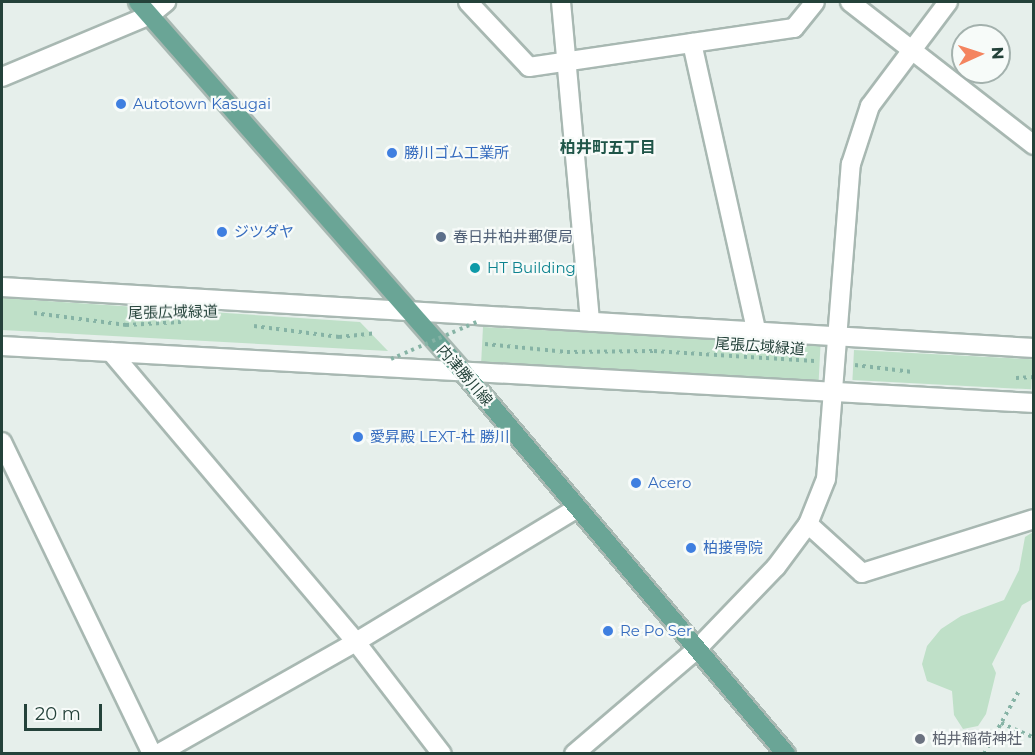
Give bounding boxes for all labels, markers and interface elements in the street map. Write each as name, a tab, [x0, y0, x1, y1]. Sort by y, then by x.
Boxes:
north arrow	[951, 24, 1011, 84]
text: N	[988, 46, 1007, 60]
place label: Autotown Kasugai	[133, 95, 271, 113]
marker: Autotown Kasugai	[114, 97, 128, 111]
district label: 柏井町五丁目	[560, 138, 656, 158]
place label: 勝川ゴム工業所	[404, 144, 509, 162]
marker: 勝川ゴム工業所	[385, 146, 399, 160]
place label: ジツダヤ	[234, 223, 294, 241]
marker: ジツダヤ	[215, 225, 229, 239]
place label: 春日井柏井郵便局	[453, 228, 573, 246]
marker: 春日井柏井郵便局	[434, 230, 448, 244]
place label: HT Building	[487, 259, 576, 277]
marker: HT Building	[468, 261, 482, 275]
street label: 尾張広域緑道	[128, 302, 218, 322]
street label: 尾張広域緑道	[714, 334, 806, 358]
street label: 内津勝川線	[434, 341, 496, 409]
place label: 愛昇殿 LEXT-杜 勝川	[370, 428, 510, 446]
marker: 愛昇殿 LEXT-杜 勝川	[351, 430, 365, 444]
place label: Acero	[648, 474, 691, 492]
marker: Acero	[629, 476, 643, 490]
place label: 柏接骨院	[703, 539, 763, 557]
marker: 柏接骨院	[684, 541, 698, 555]
place label: Re Po Ser	[620, 622, 692, 640]
marker: Re Po Ser	[601, 624, 615, 638]
scale bar	[27, 692, 105, 730]
text: 20 m	[35, 703, 81, 725]
place label: 柏井稲荷神社	[932, 730, 1022, 748]
marker: 柏井稲荷神社	[913, 732, 927, 746]

